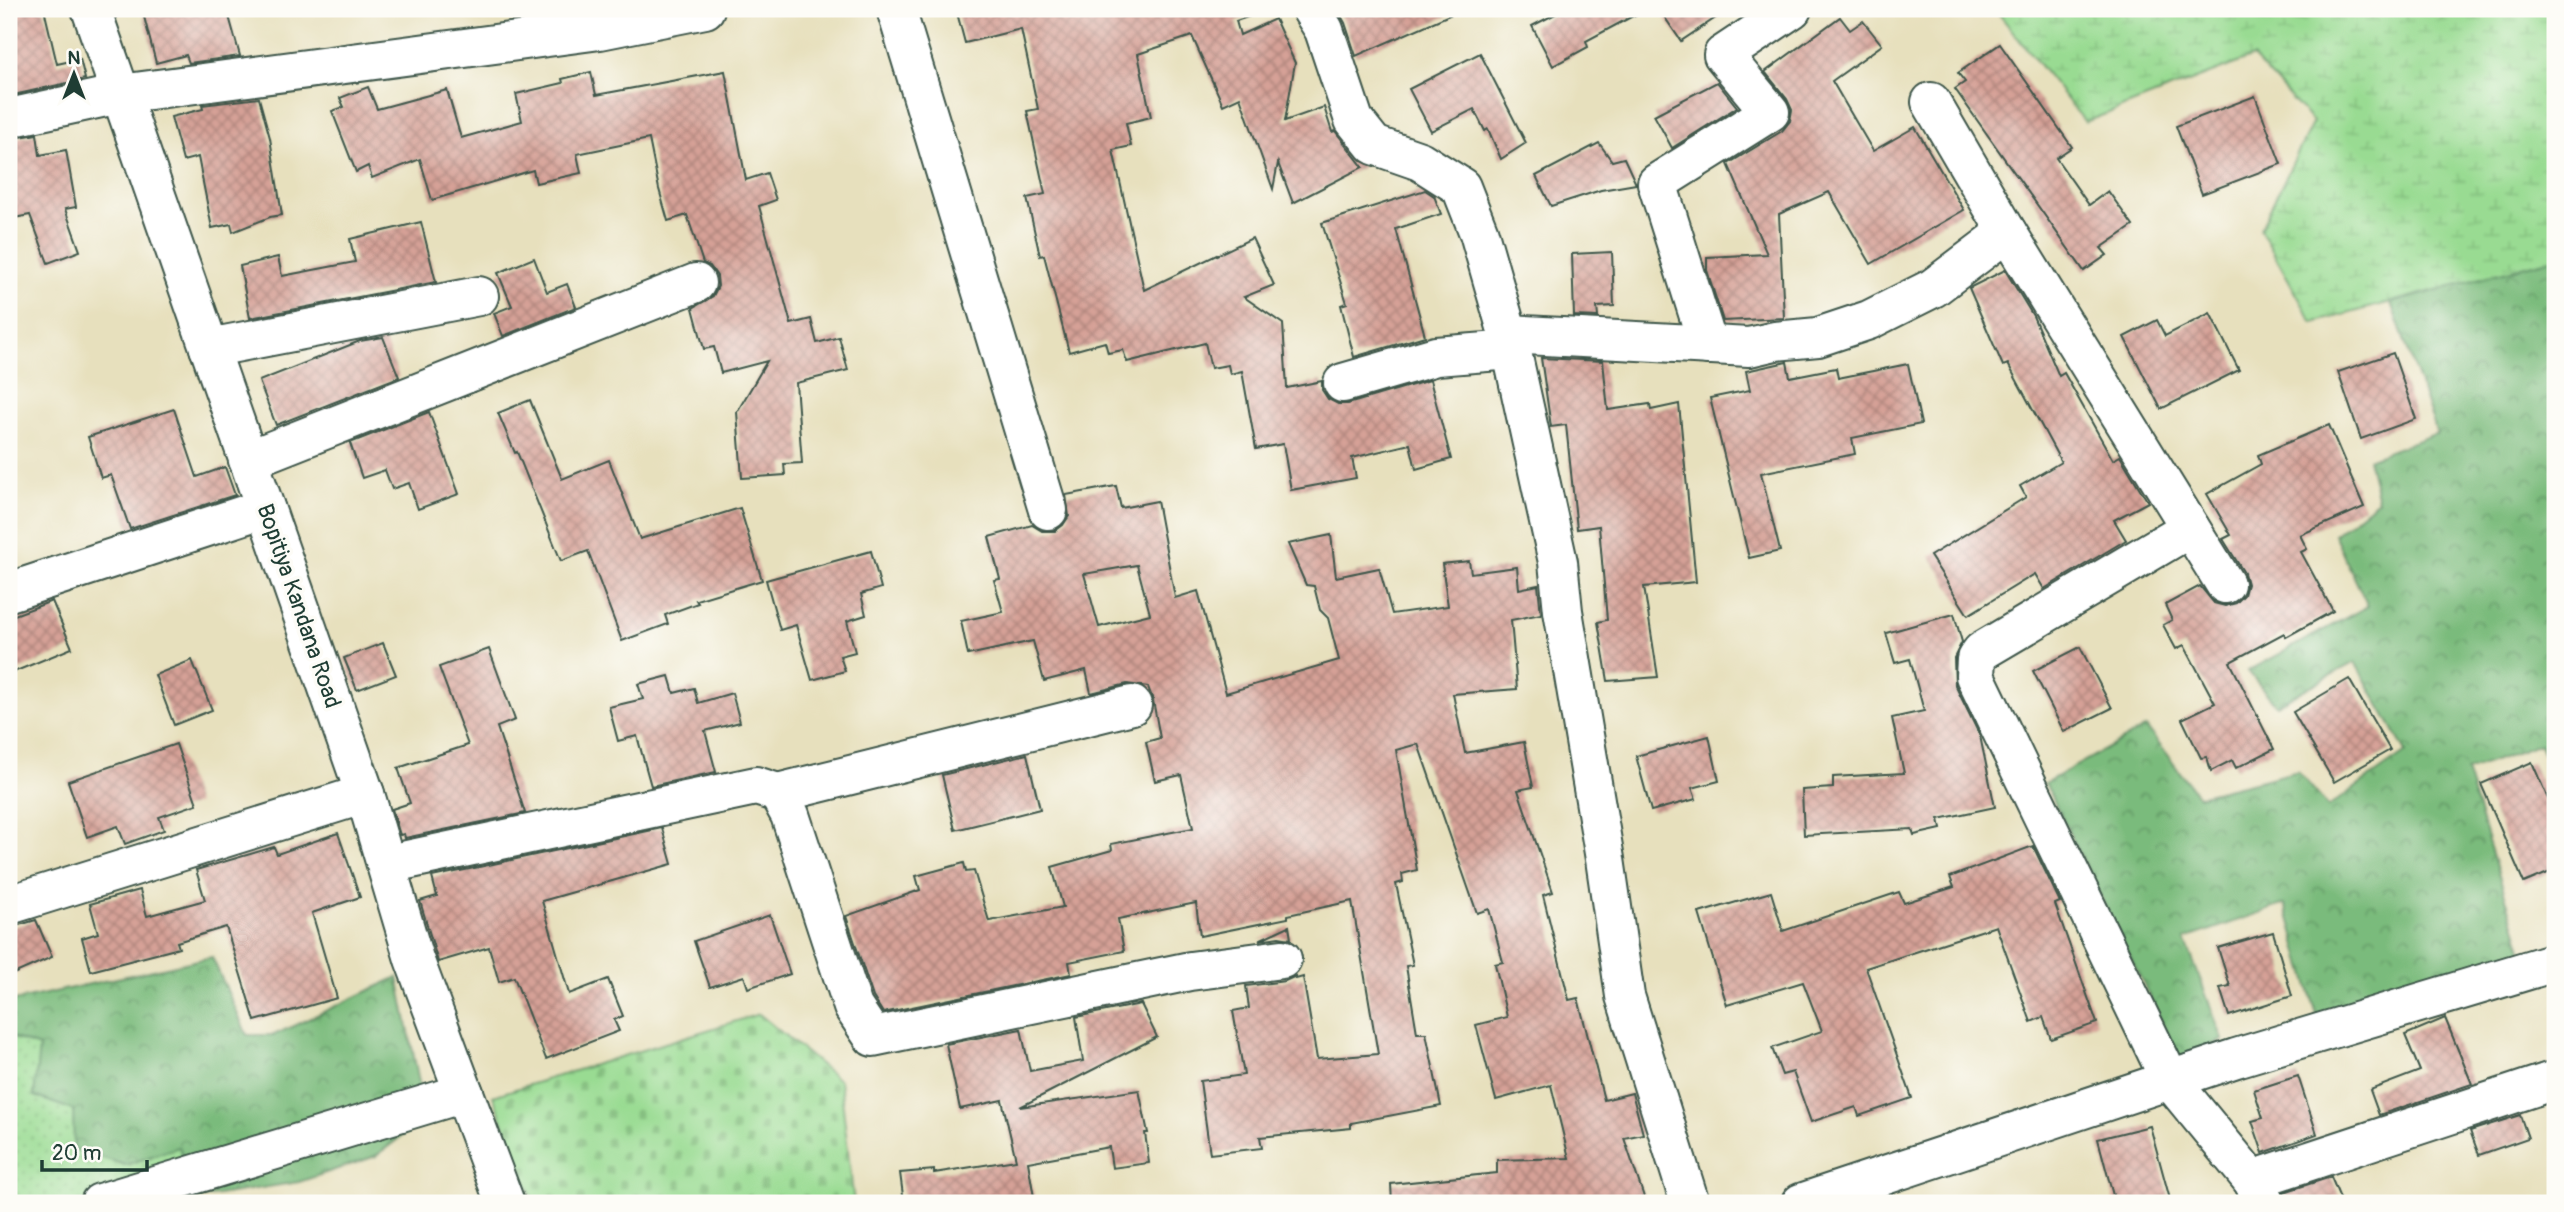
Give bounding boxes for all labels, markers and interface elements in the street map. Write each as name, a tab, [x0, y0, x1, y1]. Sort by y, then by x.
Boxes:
north arrow	[38, 38, 108, 108]
text: N	[68, 46, 81, 70]
street label: Bopitiya Kandana Road	[250, 500, 348, 712]
scale bar	[42, 1128, 147, 1172]
text: 20 m	[52, 1140, 101, 1167]

